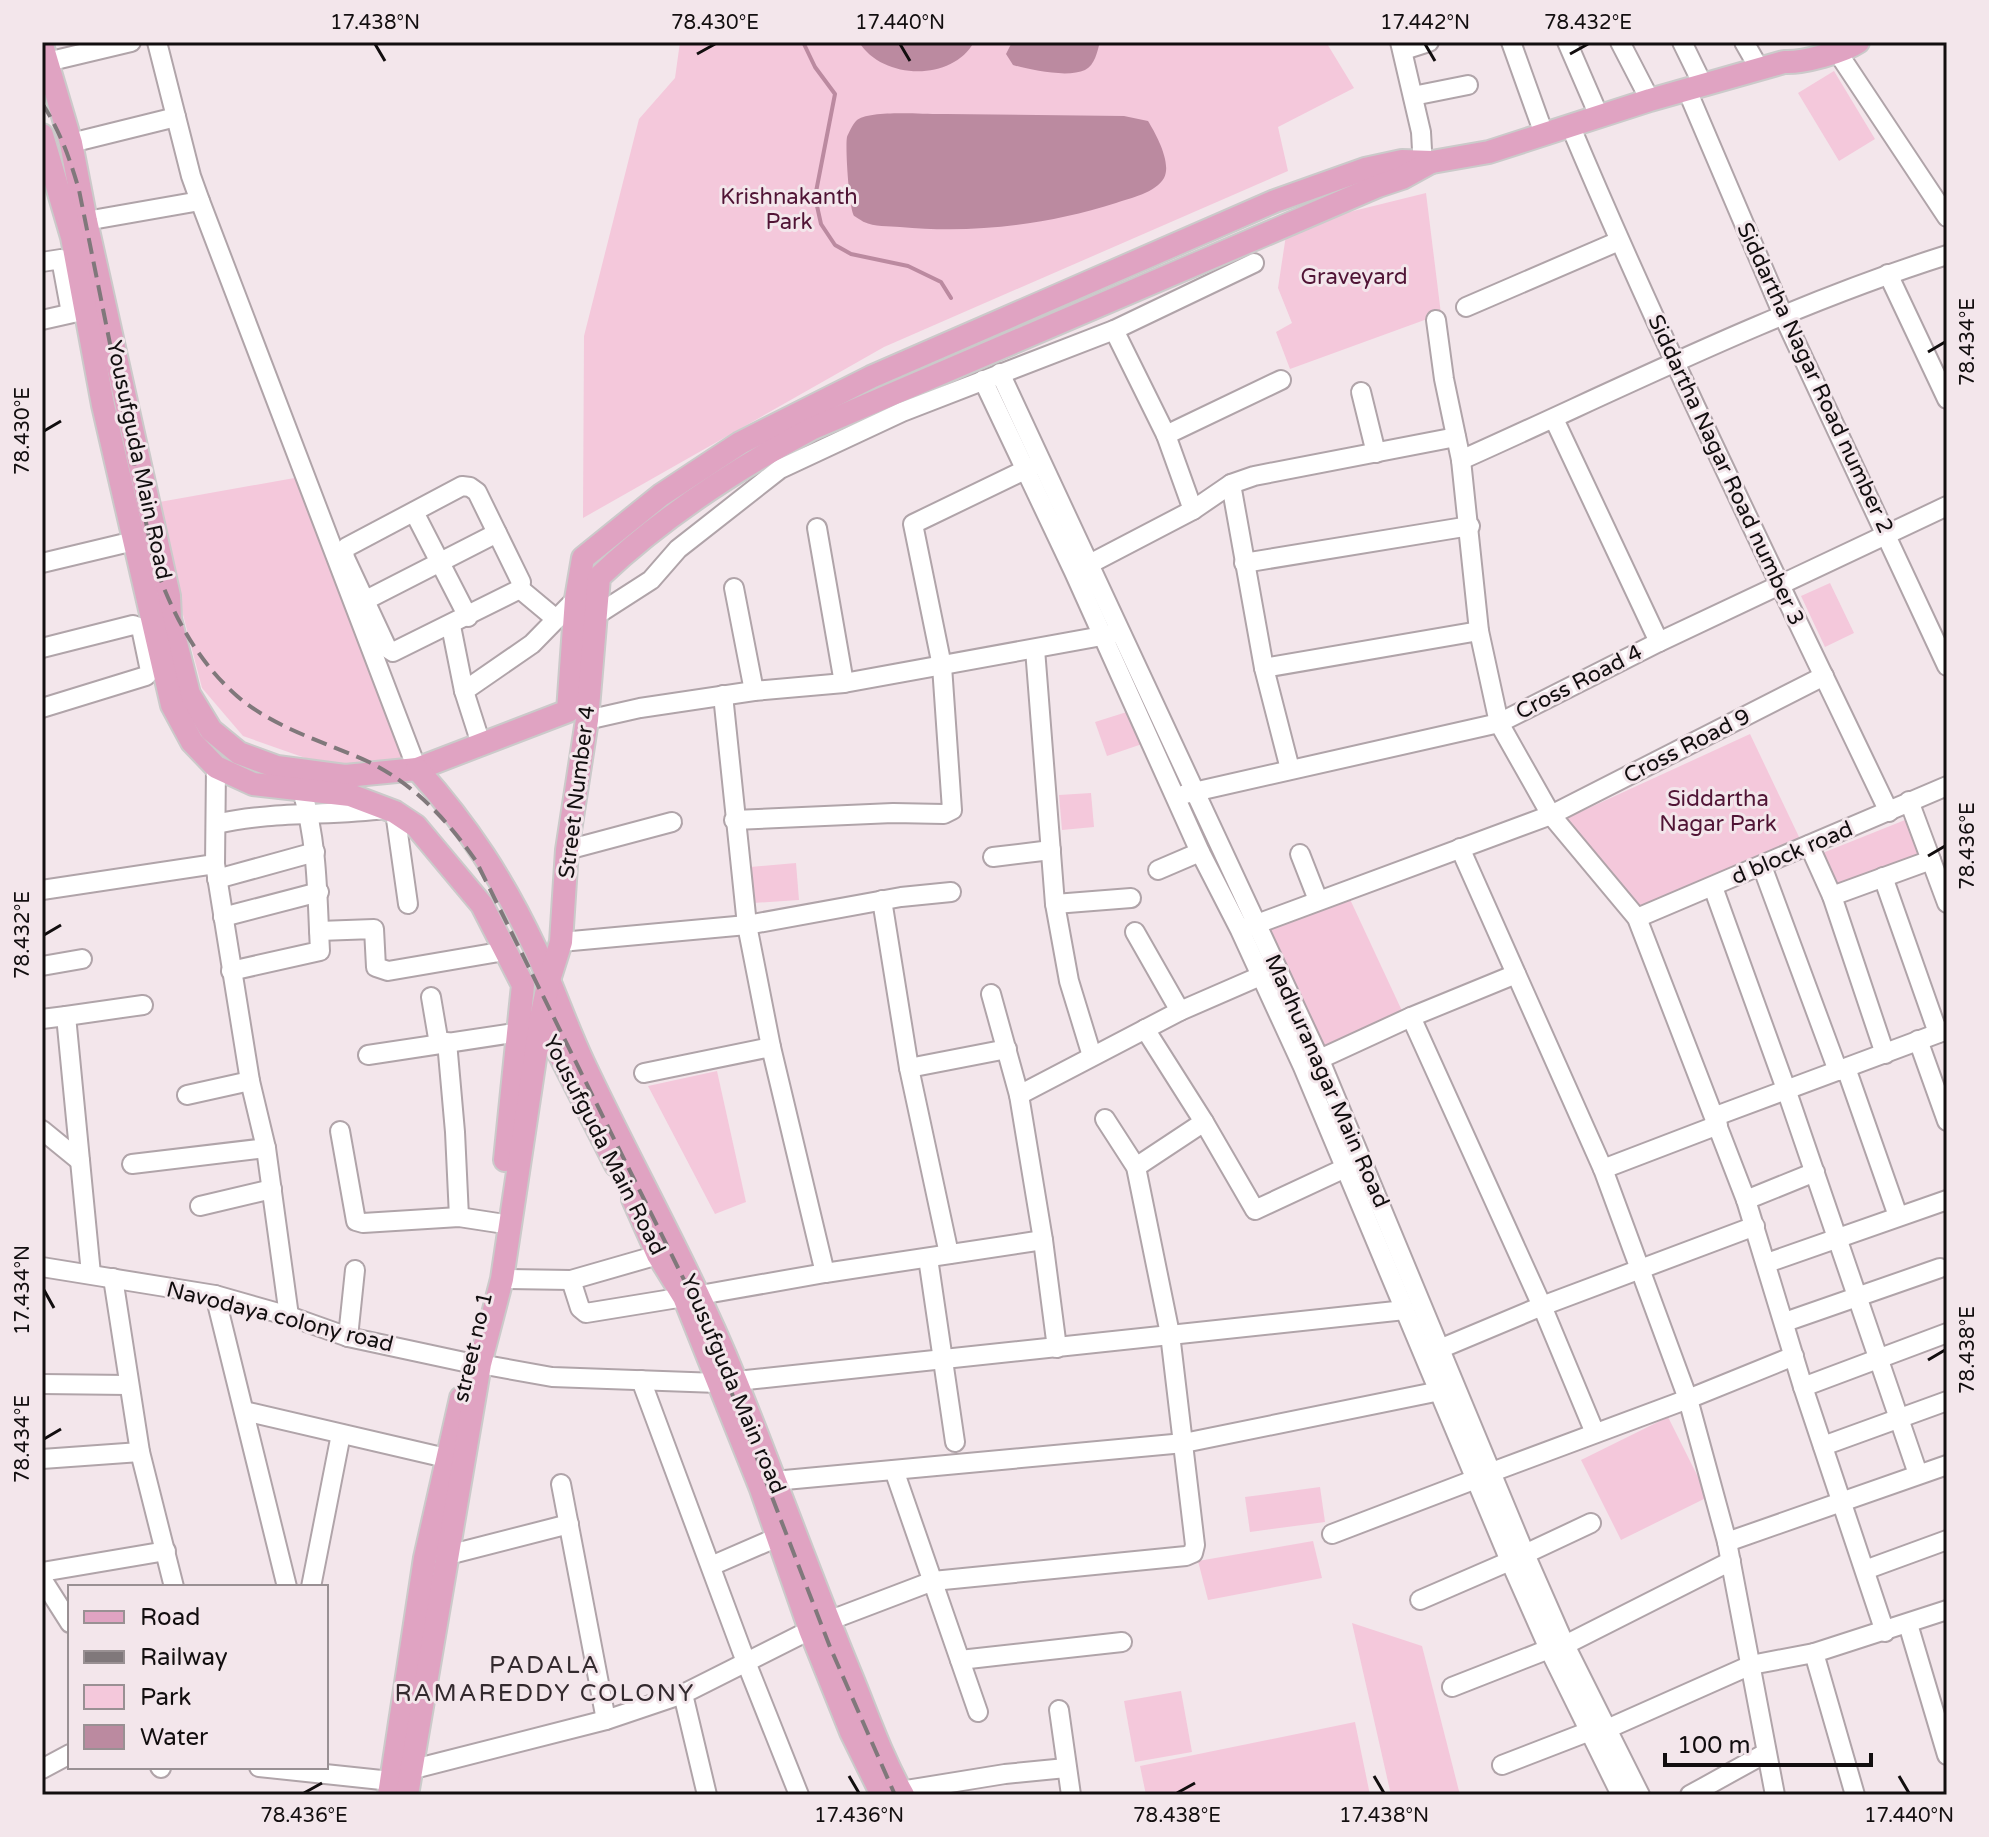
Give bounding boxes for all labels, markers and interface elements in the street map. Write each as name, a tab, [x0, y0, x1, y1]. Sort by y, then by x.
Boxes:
text: 17.438°N	[330, 11, 420, 35]
text: 78.430°E	[671, 11, 759, 35]
text: 17.440°N	[855, 11, 945, 35]
text: 17.442°N	[1380, 11, 1470, 35]
text: 78.432°E	[1544, 11, 1632, 35]
park label: Krishnakanth Park	[720, 184, 858, 235]
street label: Siddartha Nagar Road number 2	[1731, 218, 1899, 538]
park label: Graveyard	[1300, 264, 1408, 290]
text: 78.434°E	[1956, 298, 1980, 386]
street label: Siddartha Nagar Road number 3	[1642, 310, 1810, 630]
street label: Yousufguda Main Road	[101, 338, 177, 582]
text: 78.430°E	[11, 387, 35, 475]
street label: Cross Road 4	[1511, 639, 1647, 725]
street label: Cross Road 9	[1619, 703, 1755, 789]
street label: Street Number 4	[554, 704, 601, 880]
park label: Siddartha Nagar Park	[1659, 786, 1777, 837]
text: 78.436°E	[1956, 802, 1980, 890]
street label: d block road	[1727, 816, 1857, 890]
text: 78.432°E	[11, 891, 35, 979]
street label: Madhuranagar Main Road	[1259, 950, 1395, 1212]
street label: Yousufguda Main Road	[537, 1031, 671, 1259]
text: 17.434°N	[11, 1245, 35, 1335]
street label: Yousufguda Main road	[675, 1270, 791, 1498]
street label: Navodaya colony road	[164, 1276, 396, 1358]
street label: street no 1	[448, 1289, 498, 1405]
text: 78.438°E	[1956, 1306, 1980, 1394]
text: 78.434°E	[11, 1395, 35, 1483]
legend	[68, 1585, 328, 1769]
text: Road	[140, 1603, 200, 1632]
text: Railway	[140, 1643, 228, 1672]
district label: PADALA RAMAREDDY COLONY	[395, 1651, 695, 1708]
text: Park	[140, 1683, 191, 1712]
scale bar	[1665, 1717, 1871, 1767]
text: Water	[140, 1723, 209, 1752]
text: 100 m	[1677, 1731, 1751, 1760]
text: 78.436°E	[260, 1804, 348, 1828]
text: 17.436°N	[814, 1804, 904, 1828]
text: 78.438°E	[1133, 1804, 1221, 1828]
text: 17.438°N	[1339, 1804, 1429, 1828]
text: 17.440°N	[1864, 1804, 1954, 1828]

